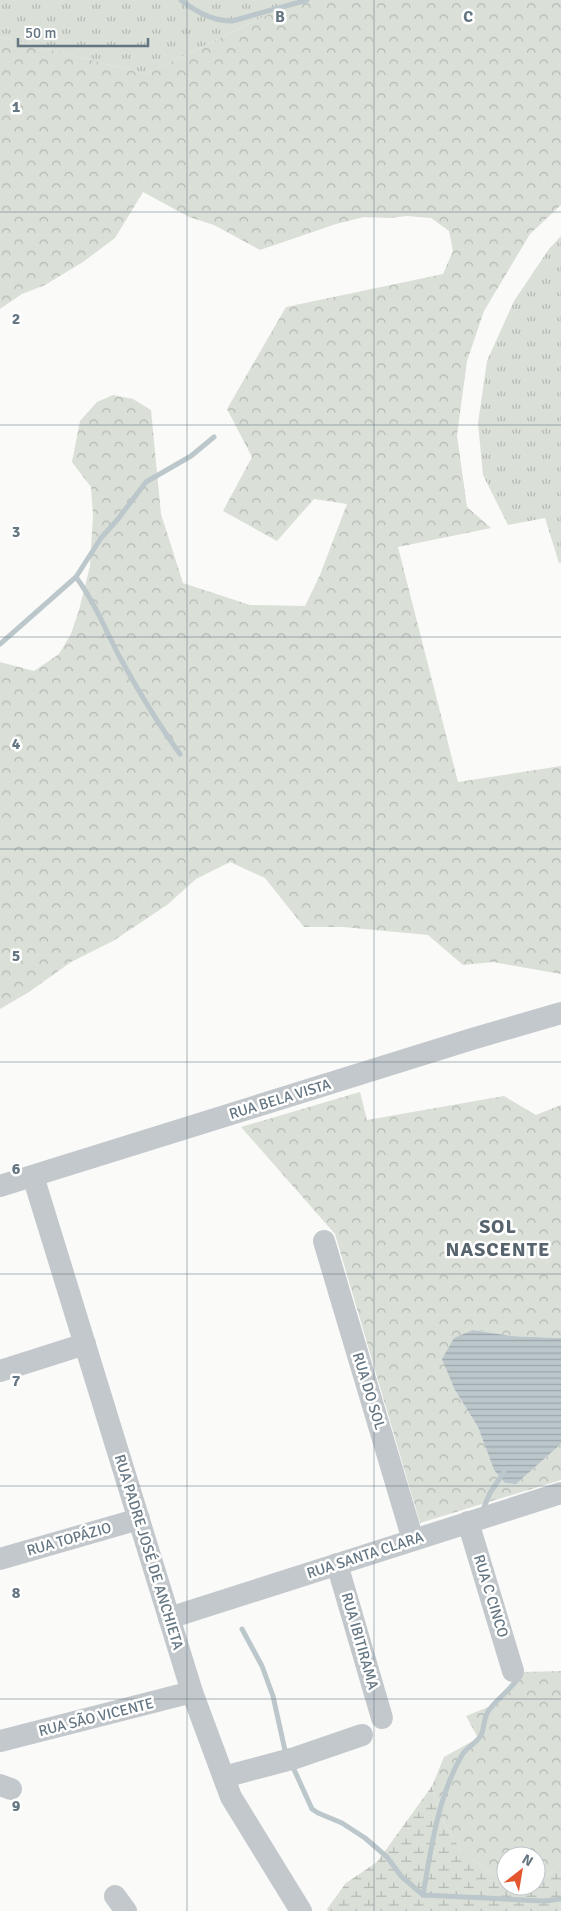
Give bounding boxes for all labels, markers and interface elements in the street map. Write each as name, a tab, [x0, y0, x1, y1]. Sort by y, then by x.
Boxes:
text: B	[275, 7, 285, 27]
text: C	[463, 7, 473, 27]
scale bar	[18, 15, 148, 47]
text: 50 m	[25, 24, 56, 42]
text: 1	[12, 97, 21, 117]
text: 2	[12, 309, 20, 329]
text: 3	[12, 522, 20, 542]
text: 4	[12, 734, 21, 754]
text: 5	[12, 946, 20, 966]
street label: RUA BELA VISTA	[227, 1075, 333, 1123]
text: 6	[12, 1159, 21, 1179]
district label: SOL NASCENTE	[446, 1214, 550, 1262]
street label: RUA DO SOL	[349, 1350, 389, 1432]
text: 7	[12, 1371, 21, 1391]
street label: RUA PADRE JOSÉ DE ANCHIETA	[111, 1452, 188, 1652]
street label: RUA TOPÁZIO	[24, 1517, 114, 1560]
street label: RUA SANTA CLARA	[304, 1528, 426, 1582]
street label: RUA C CINCO	[470, 1552, 512, 1640]
text: 8	[12, 1583, 21, 1603]
street label: RUA IBITIRAMA	[338, 1590, 382, 1692]
street label: RUA SÃO VICENTE	[36, 1693, 155, 1740]
text: 9	[12, 1796, 21, 1816]
north arrow	[496, 1846, 546, 1896]
text: N	[519, 1850, 536, 1870]

